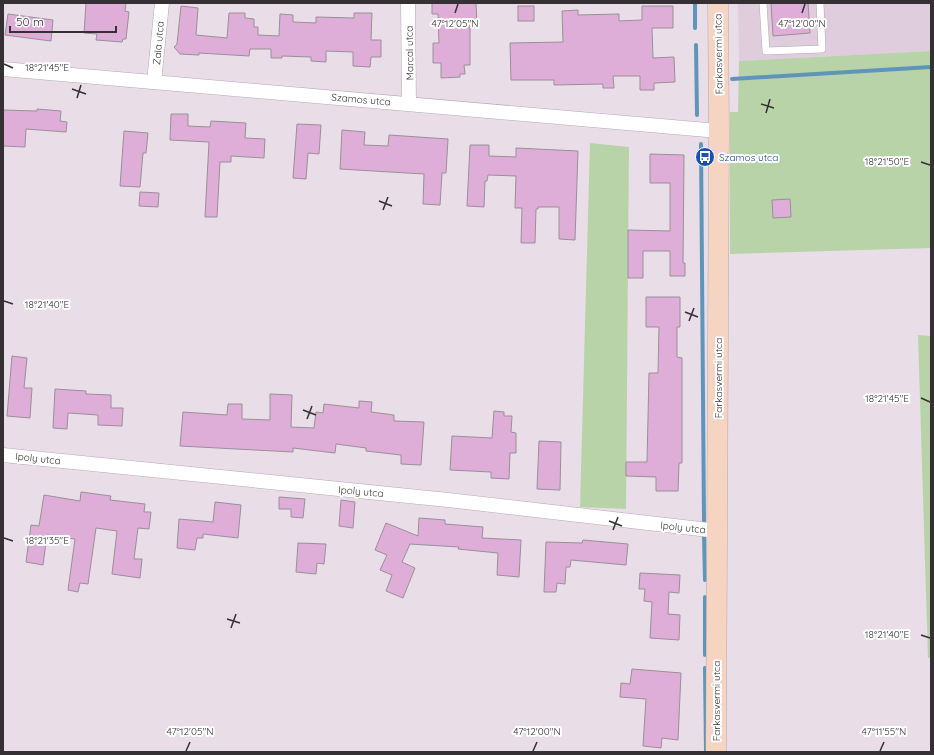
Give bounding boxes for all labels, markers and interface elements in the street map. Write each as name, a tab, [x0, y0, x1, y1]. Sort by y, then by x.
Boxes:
scale bar	[10, 8, 116, 34]
text: 50 m	[16, 14, 44, 29]
street label: Farkasvermi utca	[711, 14, 726, 94]
text: 47°12'05"N	[431, 17, 479, 30]
text: 47°12'00"N	[778, 17, 826, 30]
street label: Zala utca	[150, 21, 167, 65]
street label: Marcal utca	[403, 26, 416, 80]
text: 18°21'45"E	[25, 61, 69, 74]
street label: Szamos utca	[331, 90, 391, 109]
bus stop icon: Szamos utca	[694, 146, 716, 168]
place label: Szamos utca	[719, 151, 778, 164]
text: 18°21'50"E	[865, 155, 910, 168]
text: 18°21'40"E	[25, 298, 69, 311]
street label: Farkasvermi utca	[712, 338, 725, 418]
text: 18°21'45"E	[865, 392, 909, 405]
street label: Ipoly utca	[15, 450, 61, 467]
street label: Ipoly utca	[338, 483, 384, 500]
street label: Ipoly utca	[660, 519, 706, 536]
text: 18°21'35"E	[25, 534, 69, 547]
text: 18°21'40"E	[865, 628, 909, 641]
street label: Farkasvermi utca	[710, 661, 723, 741]
text: 47°12'05"N	[166, 725, 214, 738]
text: 47°12'00"N	[513, 725, 561, 738]
text: 47°11'55"N	[862, 725, 906, 738]

